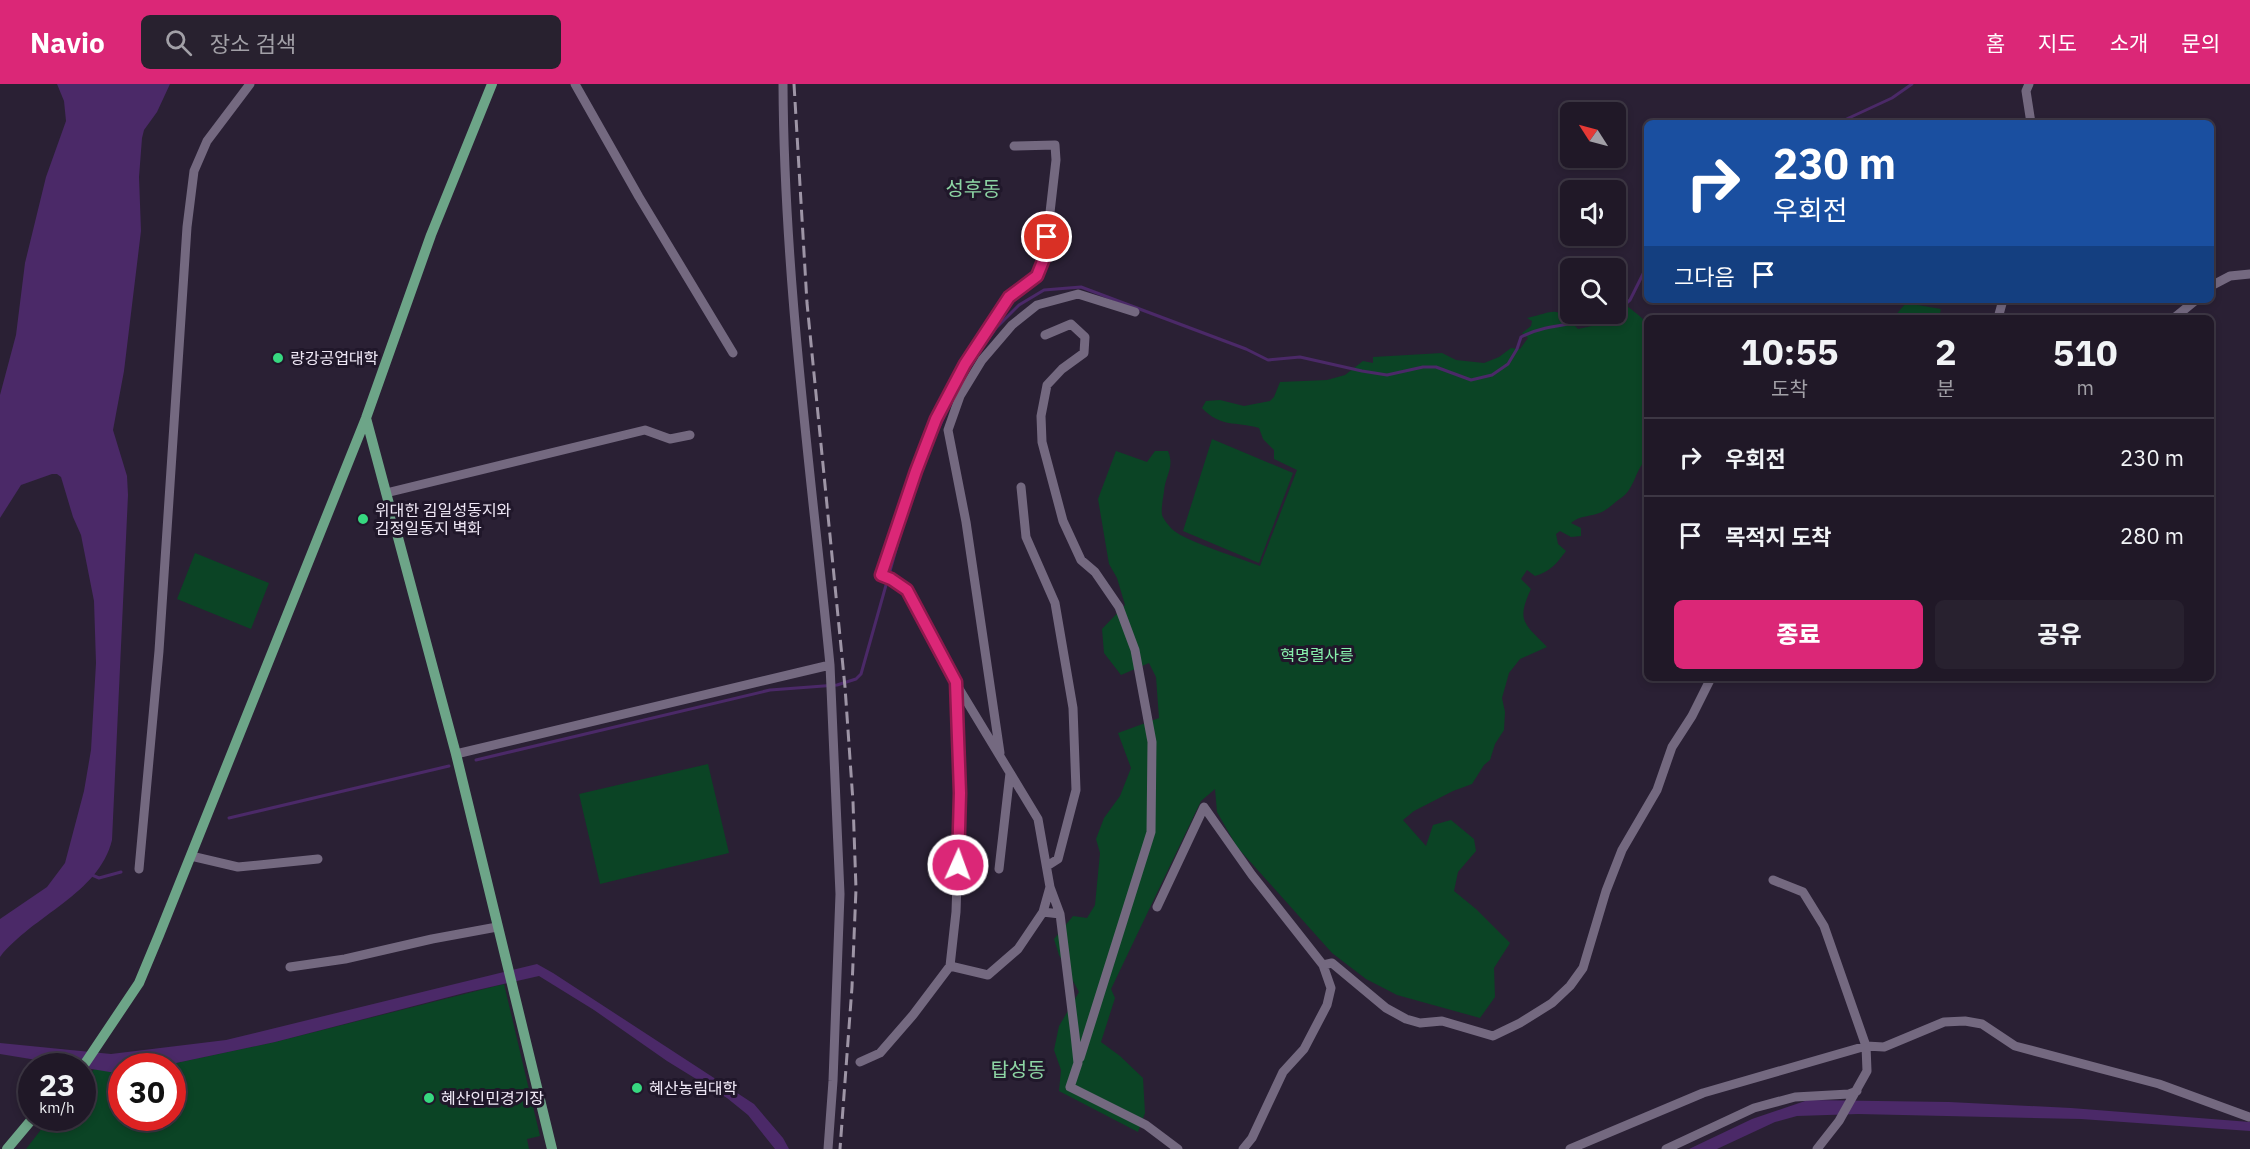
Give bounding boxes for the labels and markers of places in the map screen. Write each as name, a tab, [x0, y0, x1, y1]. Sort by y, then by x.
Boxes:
pin	[1021, 211, 1072, 262]
place label: 량강공업대학	[290, 348, 379, 368]
marker: 량강공업대학	[271, 351, 285, 365]
place label: 위대한 김일성동지와 김정일동지 벽화	[375, 500, 512, 538]
marker: 위대한 김일성동지와 김정일동지 벽화	[356, 512, 370, 526]
place label: 혜산농림대학	[649, 1078, 738, 1098]
marker: 혜산농림대학	[630, 1081, 644, 1095]
place label: 혜산인민경기장	[441, 1088, 544, 1108]
marker: 혜산인민경기장	[422, 1091, 436, 1105]

